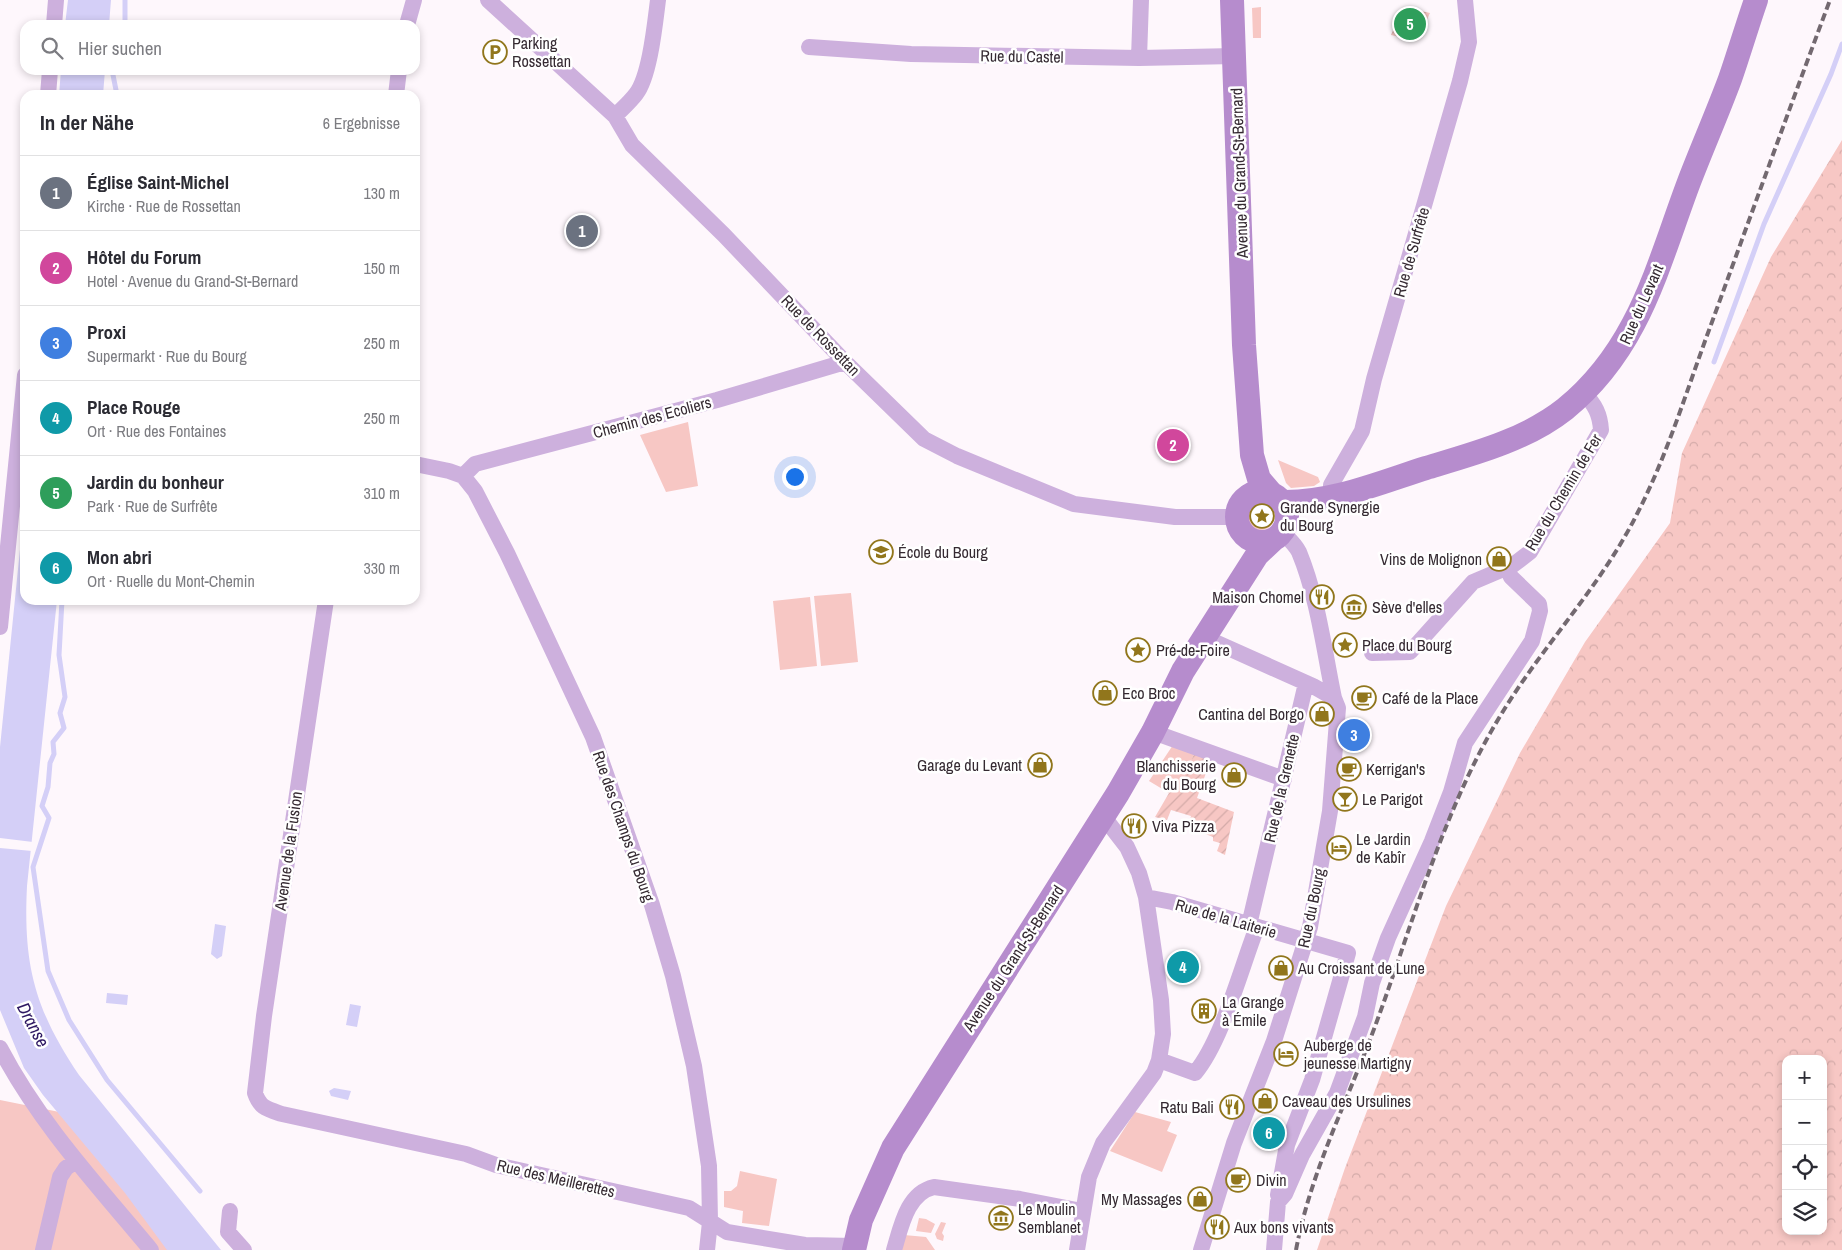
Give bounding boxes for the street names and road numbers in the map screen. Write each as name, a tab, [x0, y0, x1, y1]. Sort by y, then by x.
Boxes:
street label: Rue du Castel	[980, 44, 1064, 68]
street label: Avenue du Grand-St-Bernard	[1225, 87, 1253, 260]
street label: Rue de Surfrête	[1388, 204, 1434, 300]
street label: Rue du Levant	[1614, 260, 1669, 347]
street label: Rue de Rossettan	[777, 290, 865, 380]
street label: Chemin des Ecoliers	[590, 391, 714, 443]
street label: Rue du Chemin de Fer	[1519, 429, 1607, 555]
street label: Rue de la Grenette	[1258, 732, 1304, 844]
street label: Rue des Champs du Bourg	[588, 748, 660, 905]
street label: Avenue de la Fusion	[269, 790, 307, 913]
street label: Rue du Bourg	[1292, 865, 1330, 950]
street label: Avenue du Grand-St-Bernard	[957, 881, 1069, 1036]
street label: Rue de la Laiterie	[1173, 893, 1279, 943]
street label: Rue des Meillerettes	[495, 1154, 617, 1202]

